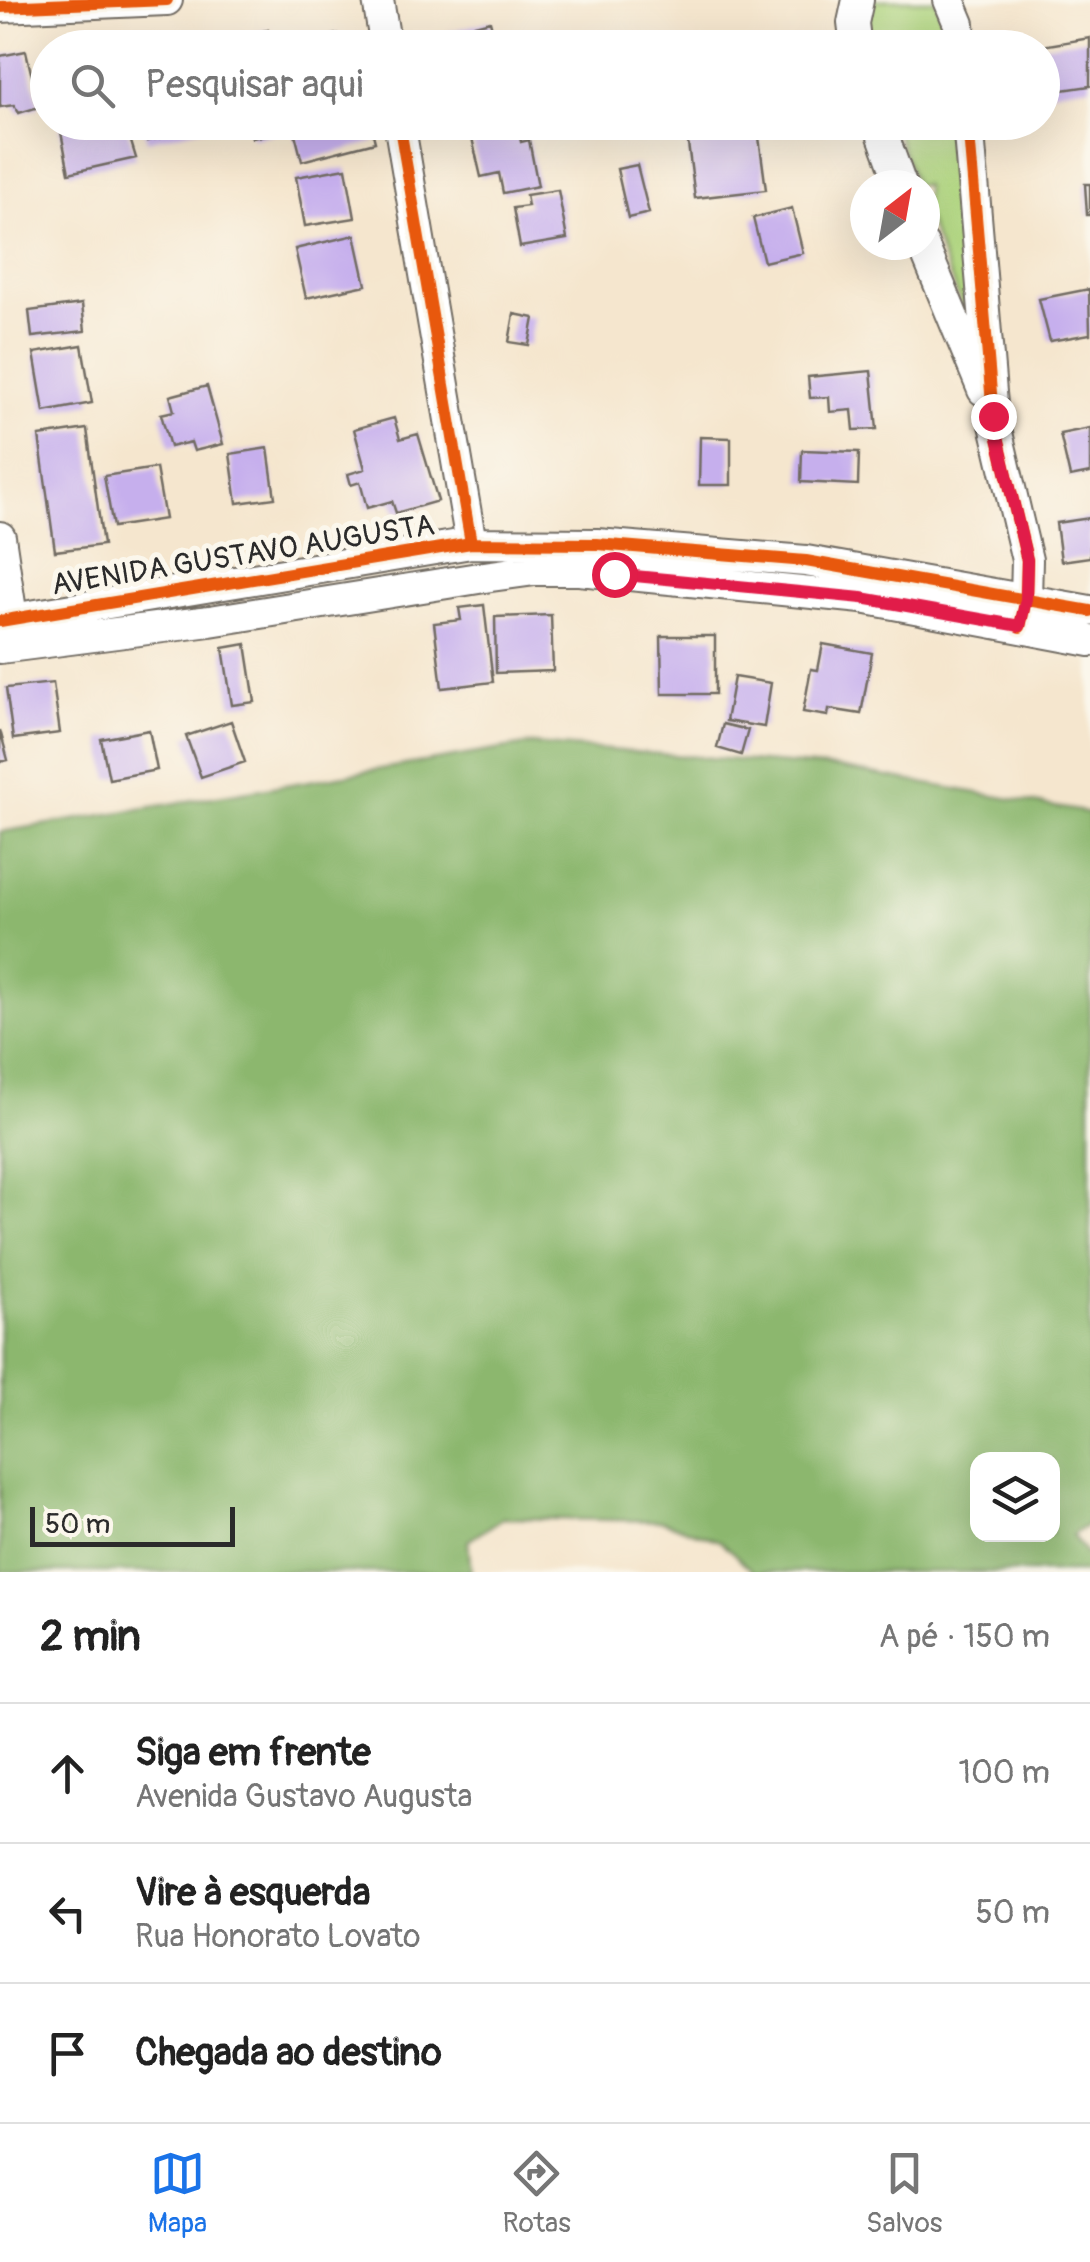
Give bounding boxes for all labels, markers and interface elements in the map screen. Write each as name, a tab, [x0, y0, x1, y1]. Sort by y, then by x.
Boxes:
search box	[30, 30, 1060, 140]
icon: search	[65, 58, 120, 113]
text: Pesquisar aqui	[145, 61, 363, 109]
north arrow	[850, 170, 940, 260]
route end	[971, 394, 1017, 440]
street label: AVENIDA GUSTAVO AUGUSTA	[49, 506, 437, 604]
route start	[592, 552, 638, 598]
map controls	[970, 1452, 1060, 1542]
button: layers	[970, 1452, 1060, 1542]
scale bar	[30, 1502, 235, 1546]
text: 50 m	[45, 1507, 110, 1542]
text: 2 min	[40, 1611, 141, 1663]
text: A pé · 150 m	[879, 1617, 1050, 1657]
text: Siga em frente	[135, 1729, 371, 1777]
icon: ahead	[40, 1746, 95, 1801]
text: 100 m	[958, 1753, 1050, 1793]
text: Avenida Gustavo Augusta	[135, 1777, 472, 1817]
text: Vire à esquerda	[135, 1869, 370, 1917]
icon: left	[40, 1886, 95, 1941]
text: 50 m	[975, 1893, 1050, 1933]
text: Rua Honorato Lovato	[135, 1917, 421, 1957]
icon: arrive	[40, 2026, 95, 2081]
text: Chegada ao destino	[135, 2029, 442, 2077]
tab: Mapa	[148, 2146, 207, 2241]
tab: Rotas	[503, 2146, 571, 2241]
tab: Salvos	[866, 2146, 942, 2241]

